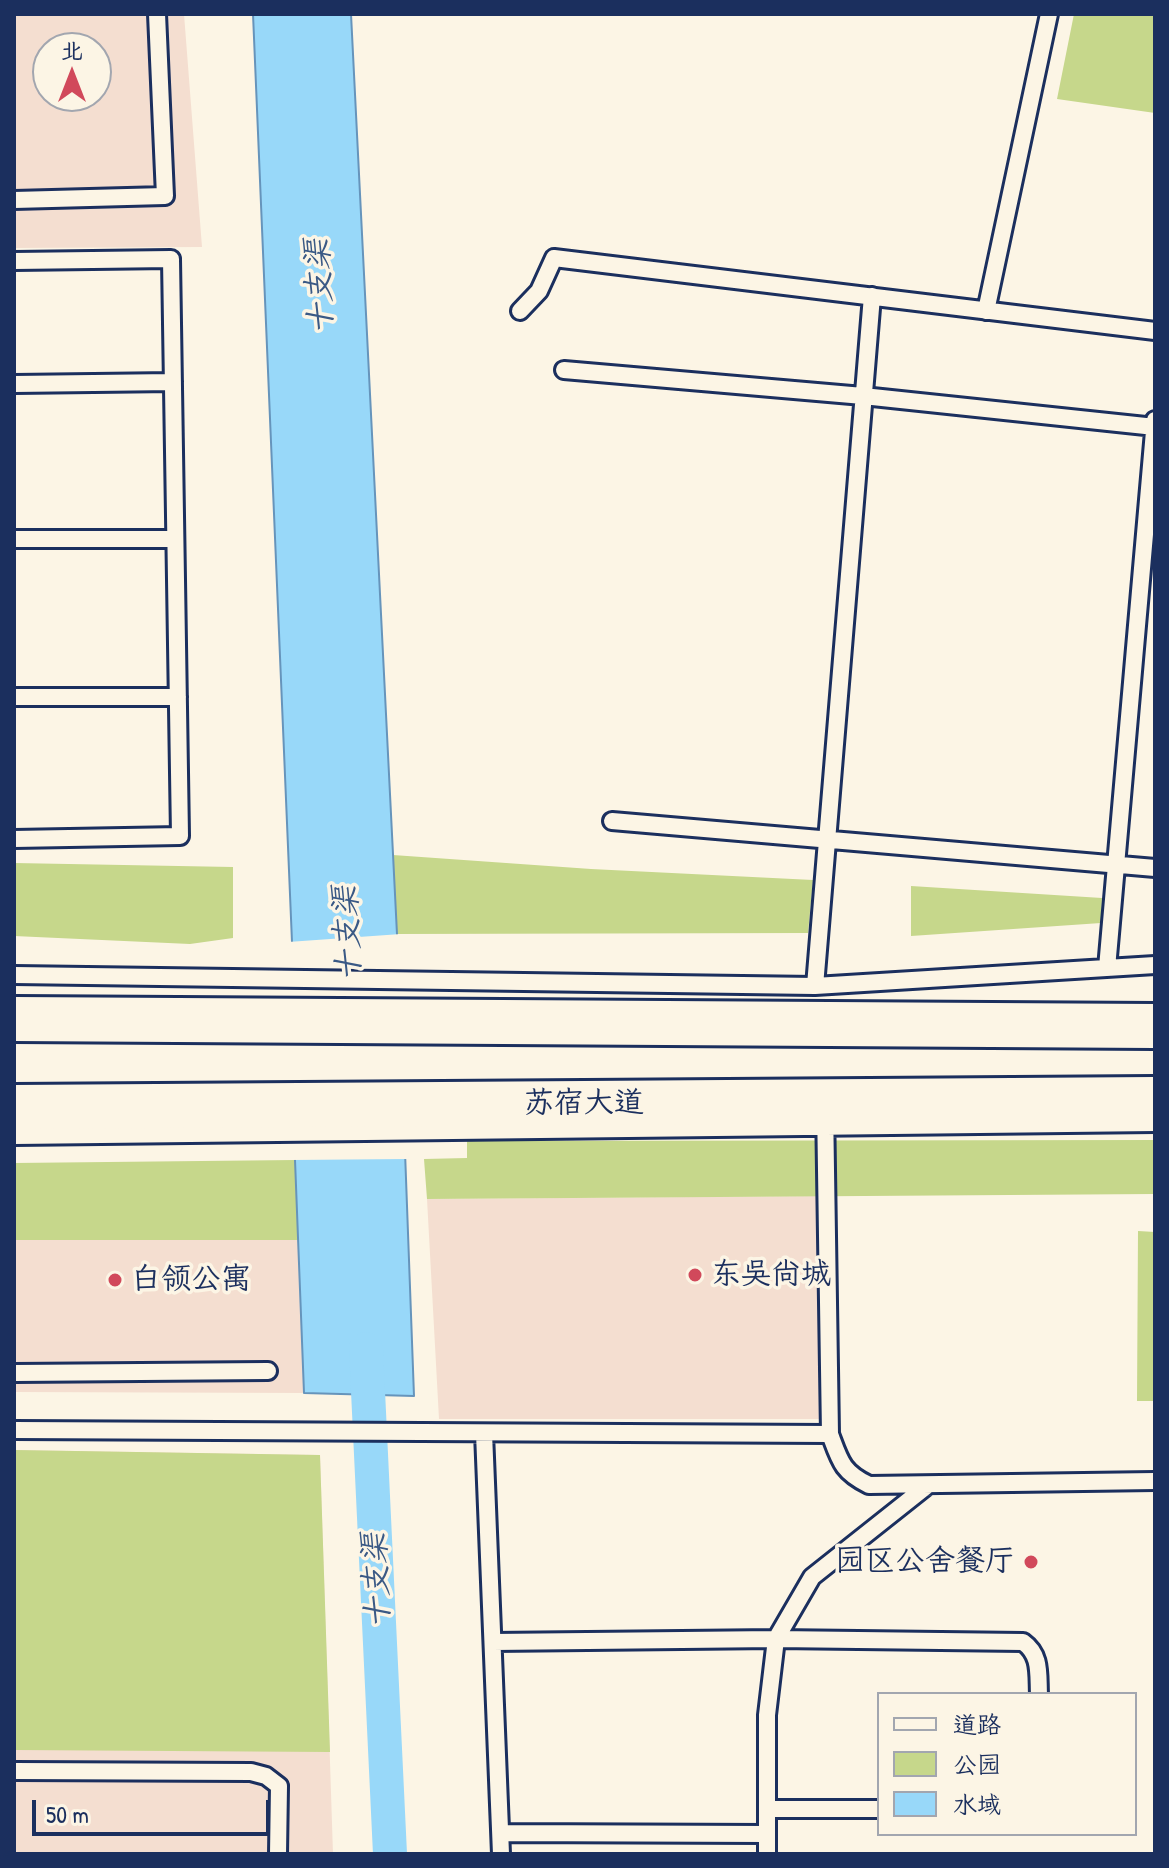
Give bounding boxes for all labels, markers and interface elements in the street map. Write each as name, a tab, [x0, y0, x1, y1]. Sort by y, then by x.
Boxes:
north arrow	[32, 32, 112, 112]
text: 北	[61, 35, 83, 65]
water label: 十支渠	[299, 238, 343, 336]
water label: 十支渠	[327, 885, 371, 983]
street label: 苏宿大道	[524, 1086, 644, 1122]
place label: 东吴尚城	[711, 1257, 831, 1293]
place label: 白领公寓	[131, 1262, 251, 1298]
marker: 东吴尚城	[686, 1266, 704, 1284]
marker: 白领公寓	[106, 1271, 124, 1289]
water label: 十支渠	[356, 1532, 400, 1630]
place label: 园区公舍餐厅	[835, 1544, 1015, 1580]
marker: 园区公舍餐厅	[1022, 1553, 1040, 1571]
legend	[877, 1692, 1137, 1836]
text: 道路	[953, 1708, 1001, 1740]
text: 公园	[953, 1748, 1001, 1780]
scale bar	[36, 1784, 274, 1834]
text: 水域	[953, 1788, 1001, 1820]
text: 50 m	[46, 1798, 89, 1830]

